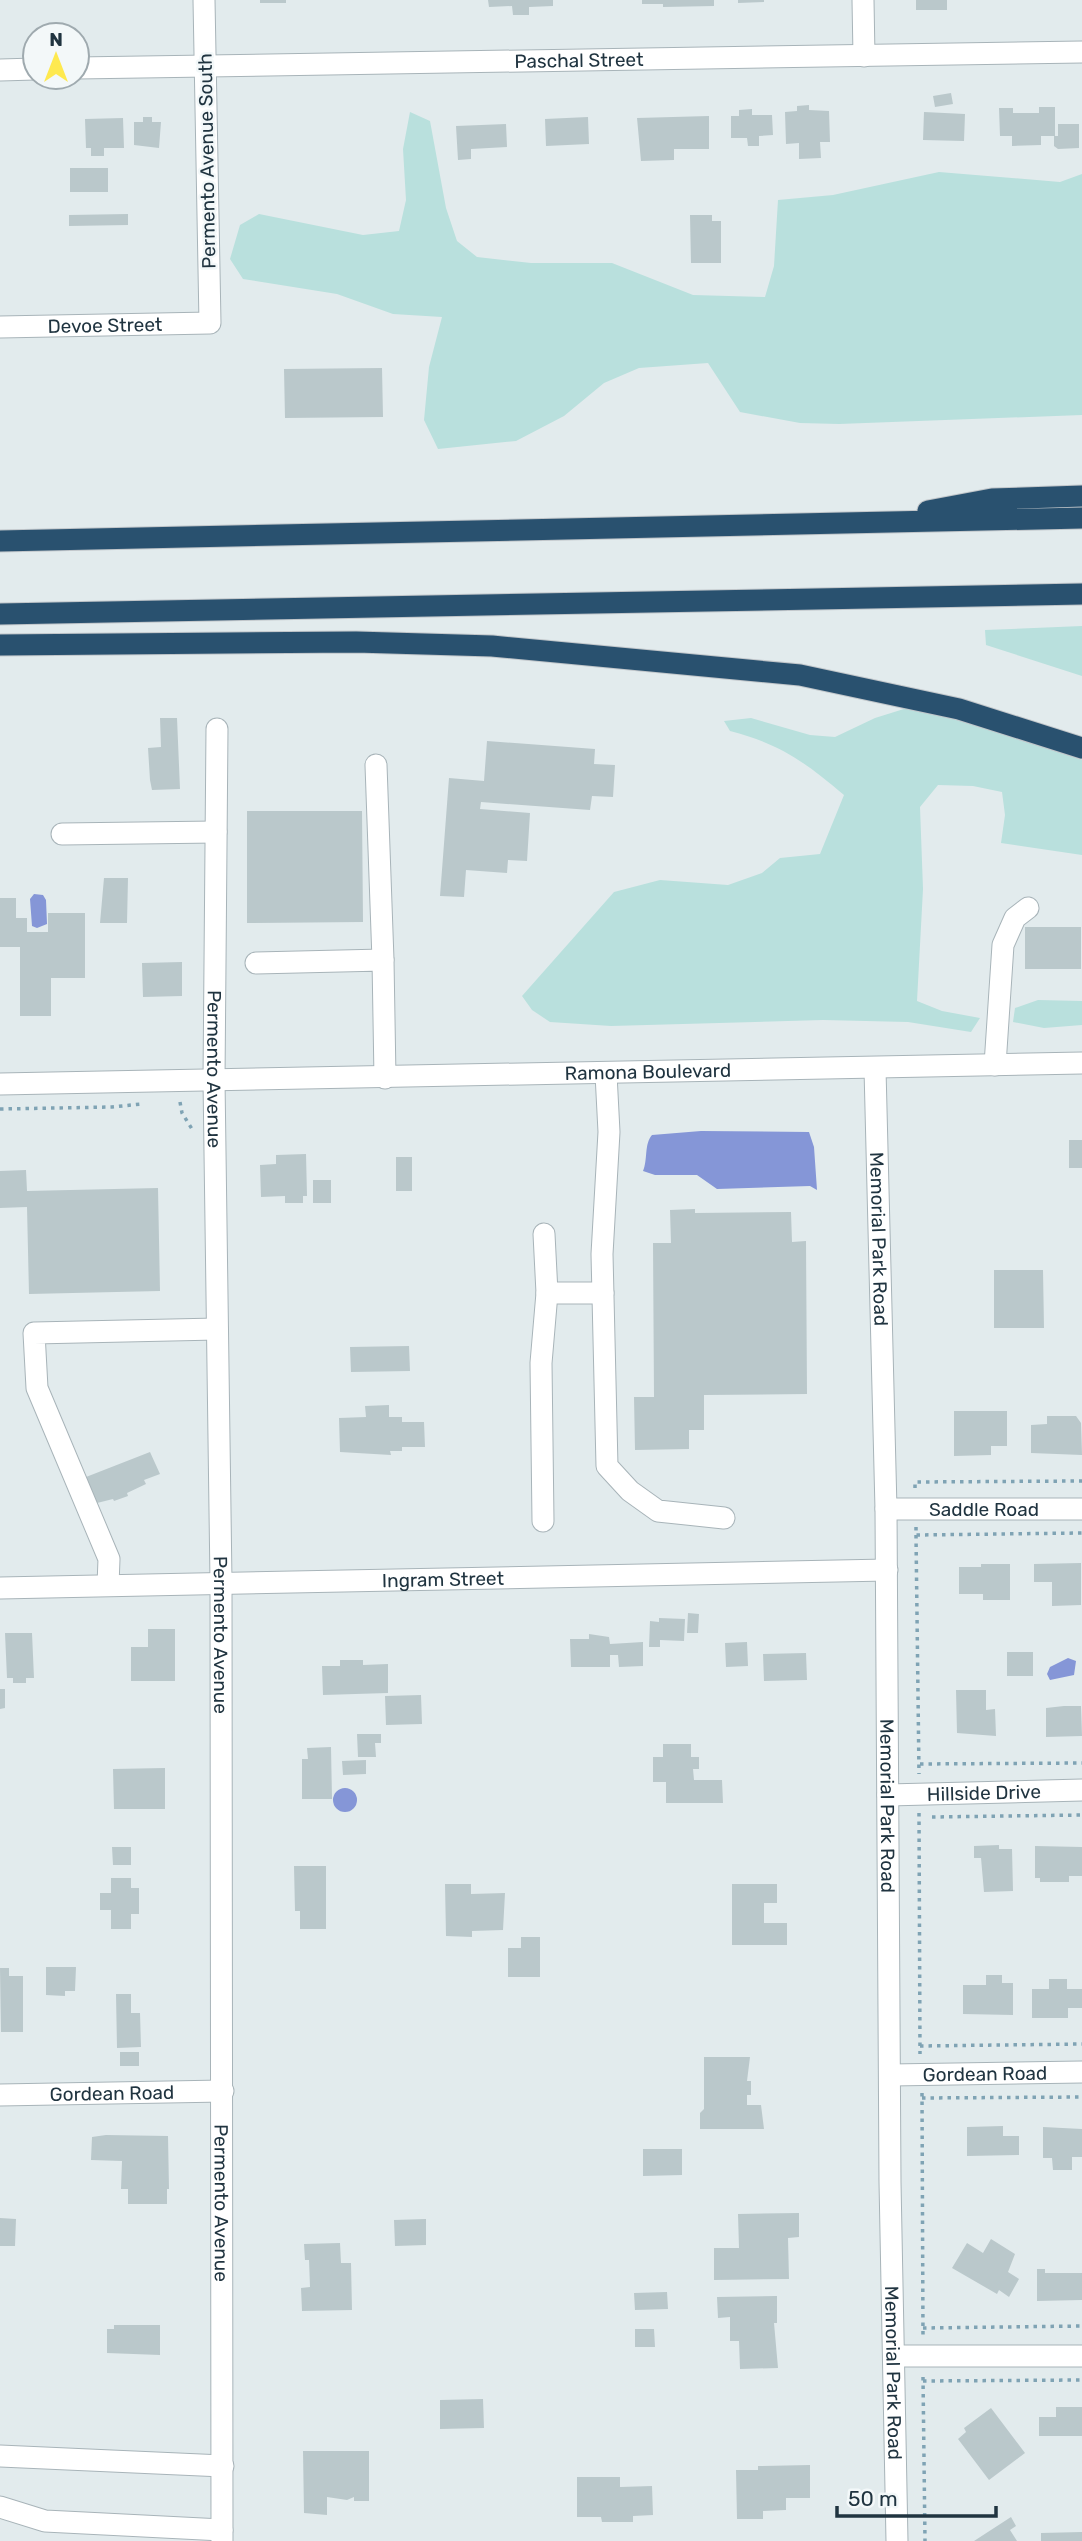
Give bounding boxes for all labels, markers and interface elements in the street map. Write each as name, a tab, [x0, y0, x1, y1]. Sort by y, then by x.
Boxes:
north arrow	[21, 21, 91, 91]
text: N	[49, 28, 63, 51]
street label: Paschal Street	[514, 47, 644, 73]
street label: Permento Avenue South	[194, 53, 220, 269]
street label: Devoe Street	[47, 312, 163, 338]
street label: Permento Avenue	[202, 990, 226, 1148]
street label: Ramona Boulevard	[564, 1058, 731, 1085]
street label: Memorial Park Road	[866, 1152, 893, 1326]
street label: Saddle Road	[929, 1498, 1039, 1521]
street label: Permento Avenue	[209, 1556, 233, 1714]
street label: Ingram Street	[382, 1566, 505, 1592]
street label: Memorial Park Road	[876, 1719, 900, 1893]
street label: Hillside Drive	[927, 1780, 1041, 1805]
street label: Gordean Road	[923, 2061, 1047, 2086]
street label: Gordean Road	[50, 2080, 174, 2106]
street label: Permento Avenue	[210, 2124, 233, 2282]
street label: Memorial Park Road	[881, 2285, 907, 2460]
scale bar	[837, 2474, 996, 2518]
text: 50 m	[848, 2486, 898, 2511]

